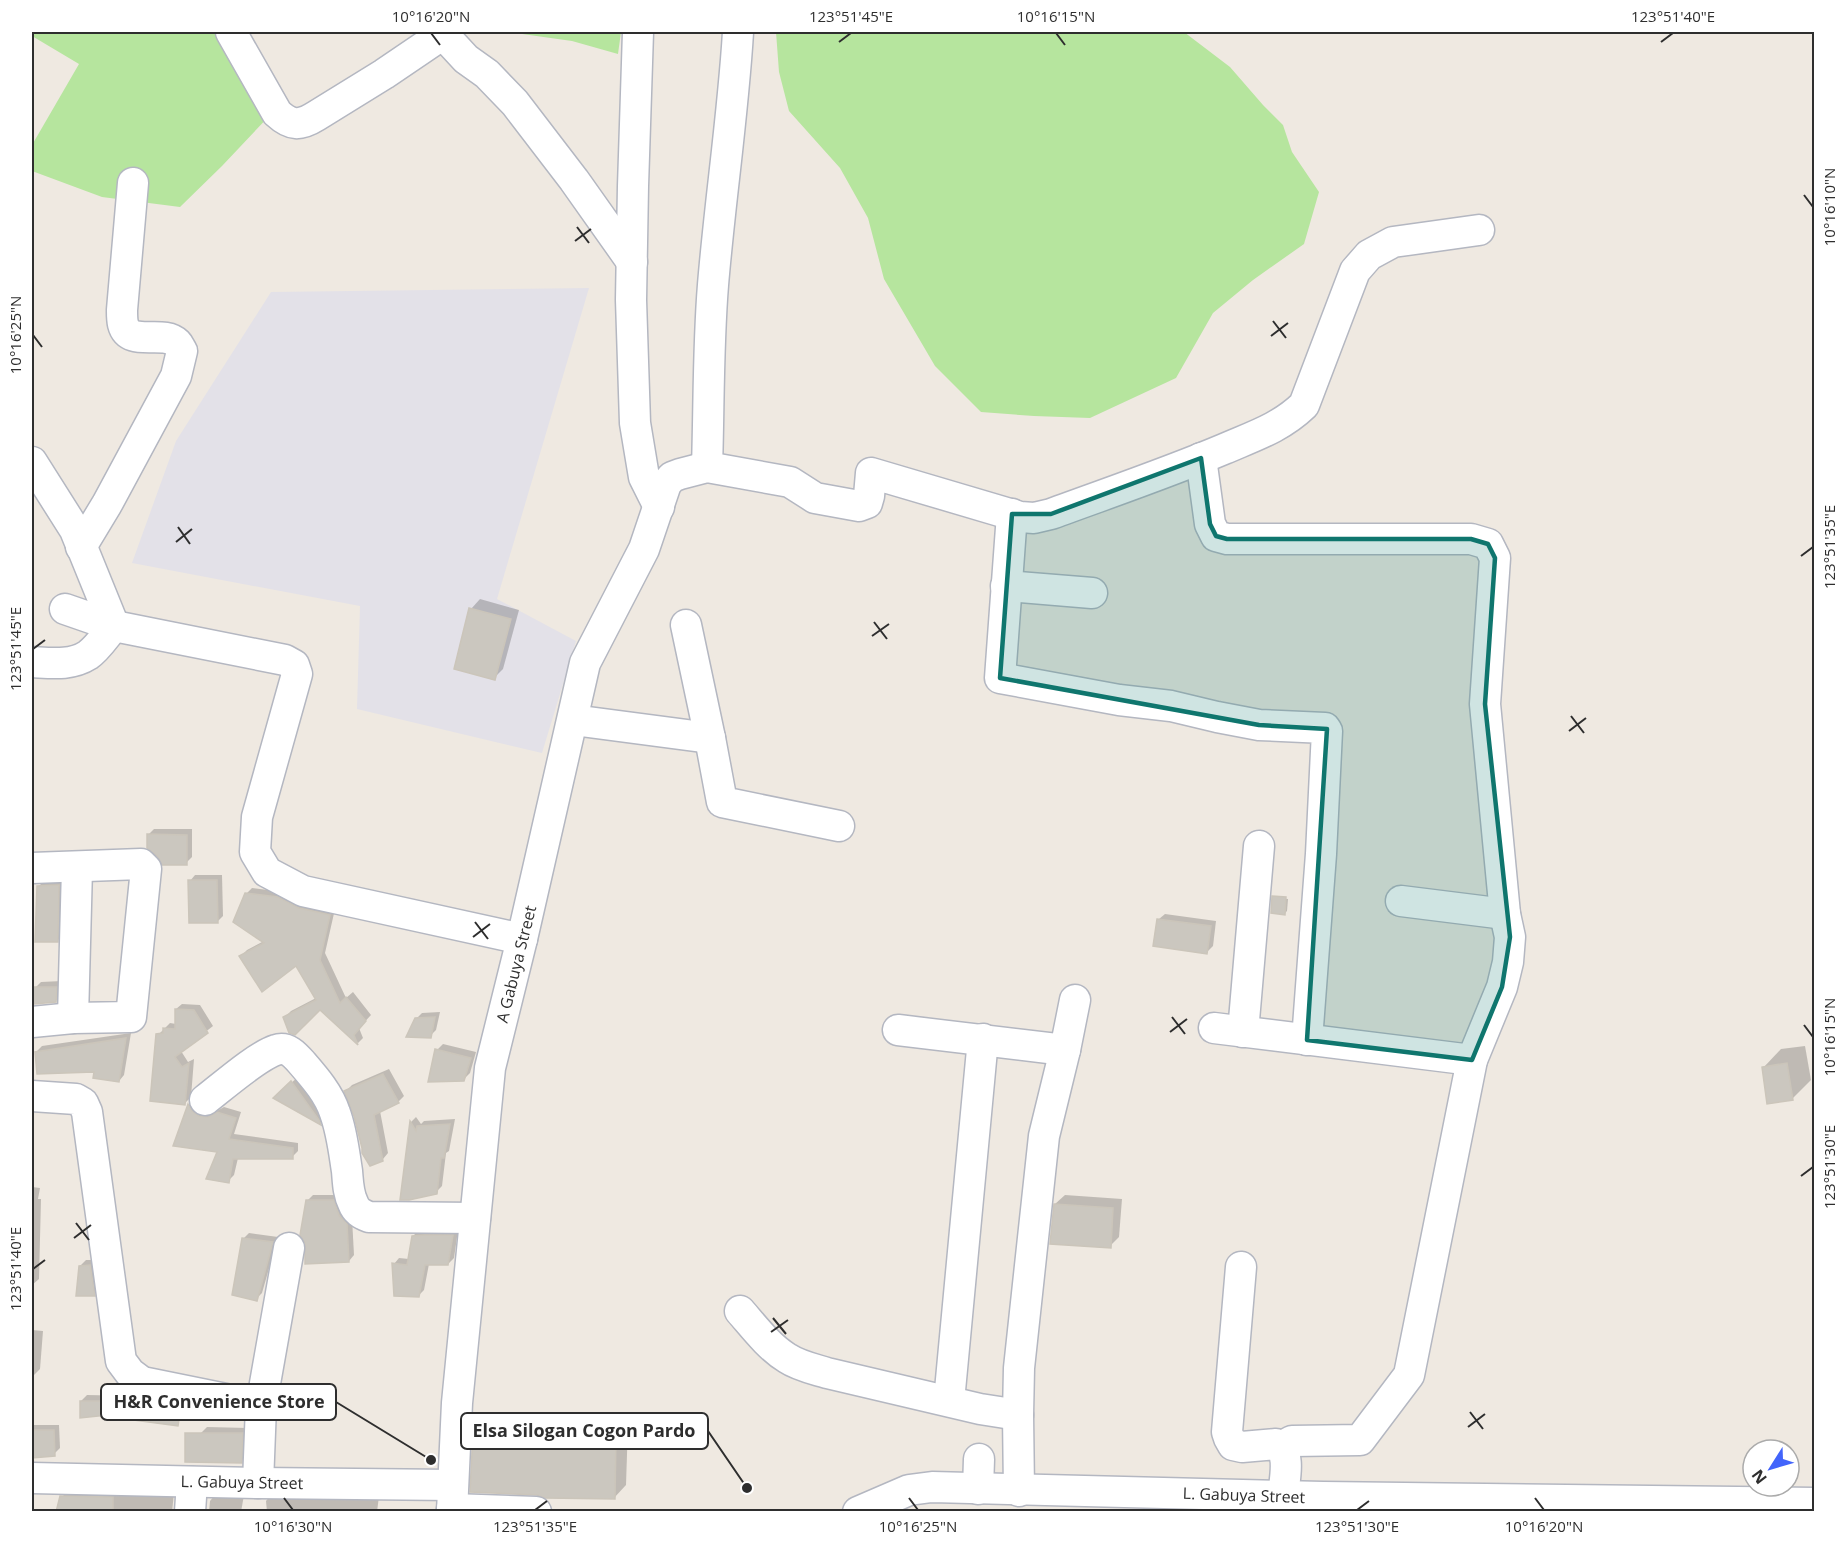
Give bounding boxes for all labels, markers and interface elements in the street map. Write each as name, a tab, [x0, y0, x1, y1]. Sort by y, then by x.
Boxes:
text: 10°16'20"N	[392, 6, 470, 26]
text: 123°51'45"E	[809, 6, 893, 26]
text: 10°16'15"N	[1017, 6, 1095, 26]
text: 123°51'40"E	[1631, 6, 1715, 26]
text: 10°16'10"N	[1819, 168, 1839, 246]
text: 10°16'25"N	[5, 296, 25, 374]
text: 123°51'35"E	[1819, 505, 1839, 589]
text: 123°51'45"E	[5, 607, 25, 691]
street label: A Gabuya Street	[491, 903, 541, 1025]
text: 10°16'15"N	[1819, 998, 1839, 1076]
text: 123°51'30"E	[1819, 1125, 1839, 1209]
text: 123°51'40"E	[5, 1227, 25, 1311]
callout: H&R Convenience Store	[101, 1384, 336, 1420]
text: H&R Convenience Store	[113, 1389, 325, 1413]
callout: Elsa Silogan Cogon Pardo	[461, 1413, 708, 1449]
text: Elsa Silogan Cogon Pardo	[473, 1418, 695, 1442]
north arrow	[1741, 1438, 1801, 1498]
text: N	[1746, 1465, 1772, 1489]
street label: L. Gabuya Street	[181, 1470, 304, 1494]
street label: L. Gabuya Street	[1182, 1482, 1306, 1508]
text: 10°16'30"N	[254, 1516, 332, 1536]
text: 123°51'35"E	[493, 1516, 577, 1536]
text: 10°16'25"N	[879, 1516, 957, 1536]
text: 123°51'30"E	[1315, 1516, 1399, 1536]
text: 10°16'20"N	[1505, 1516, 1583, 1536]

